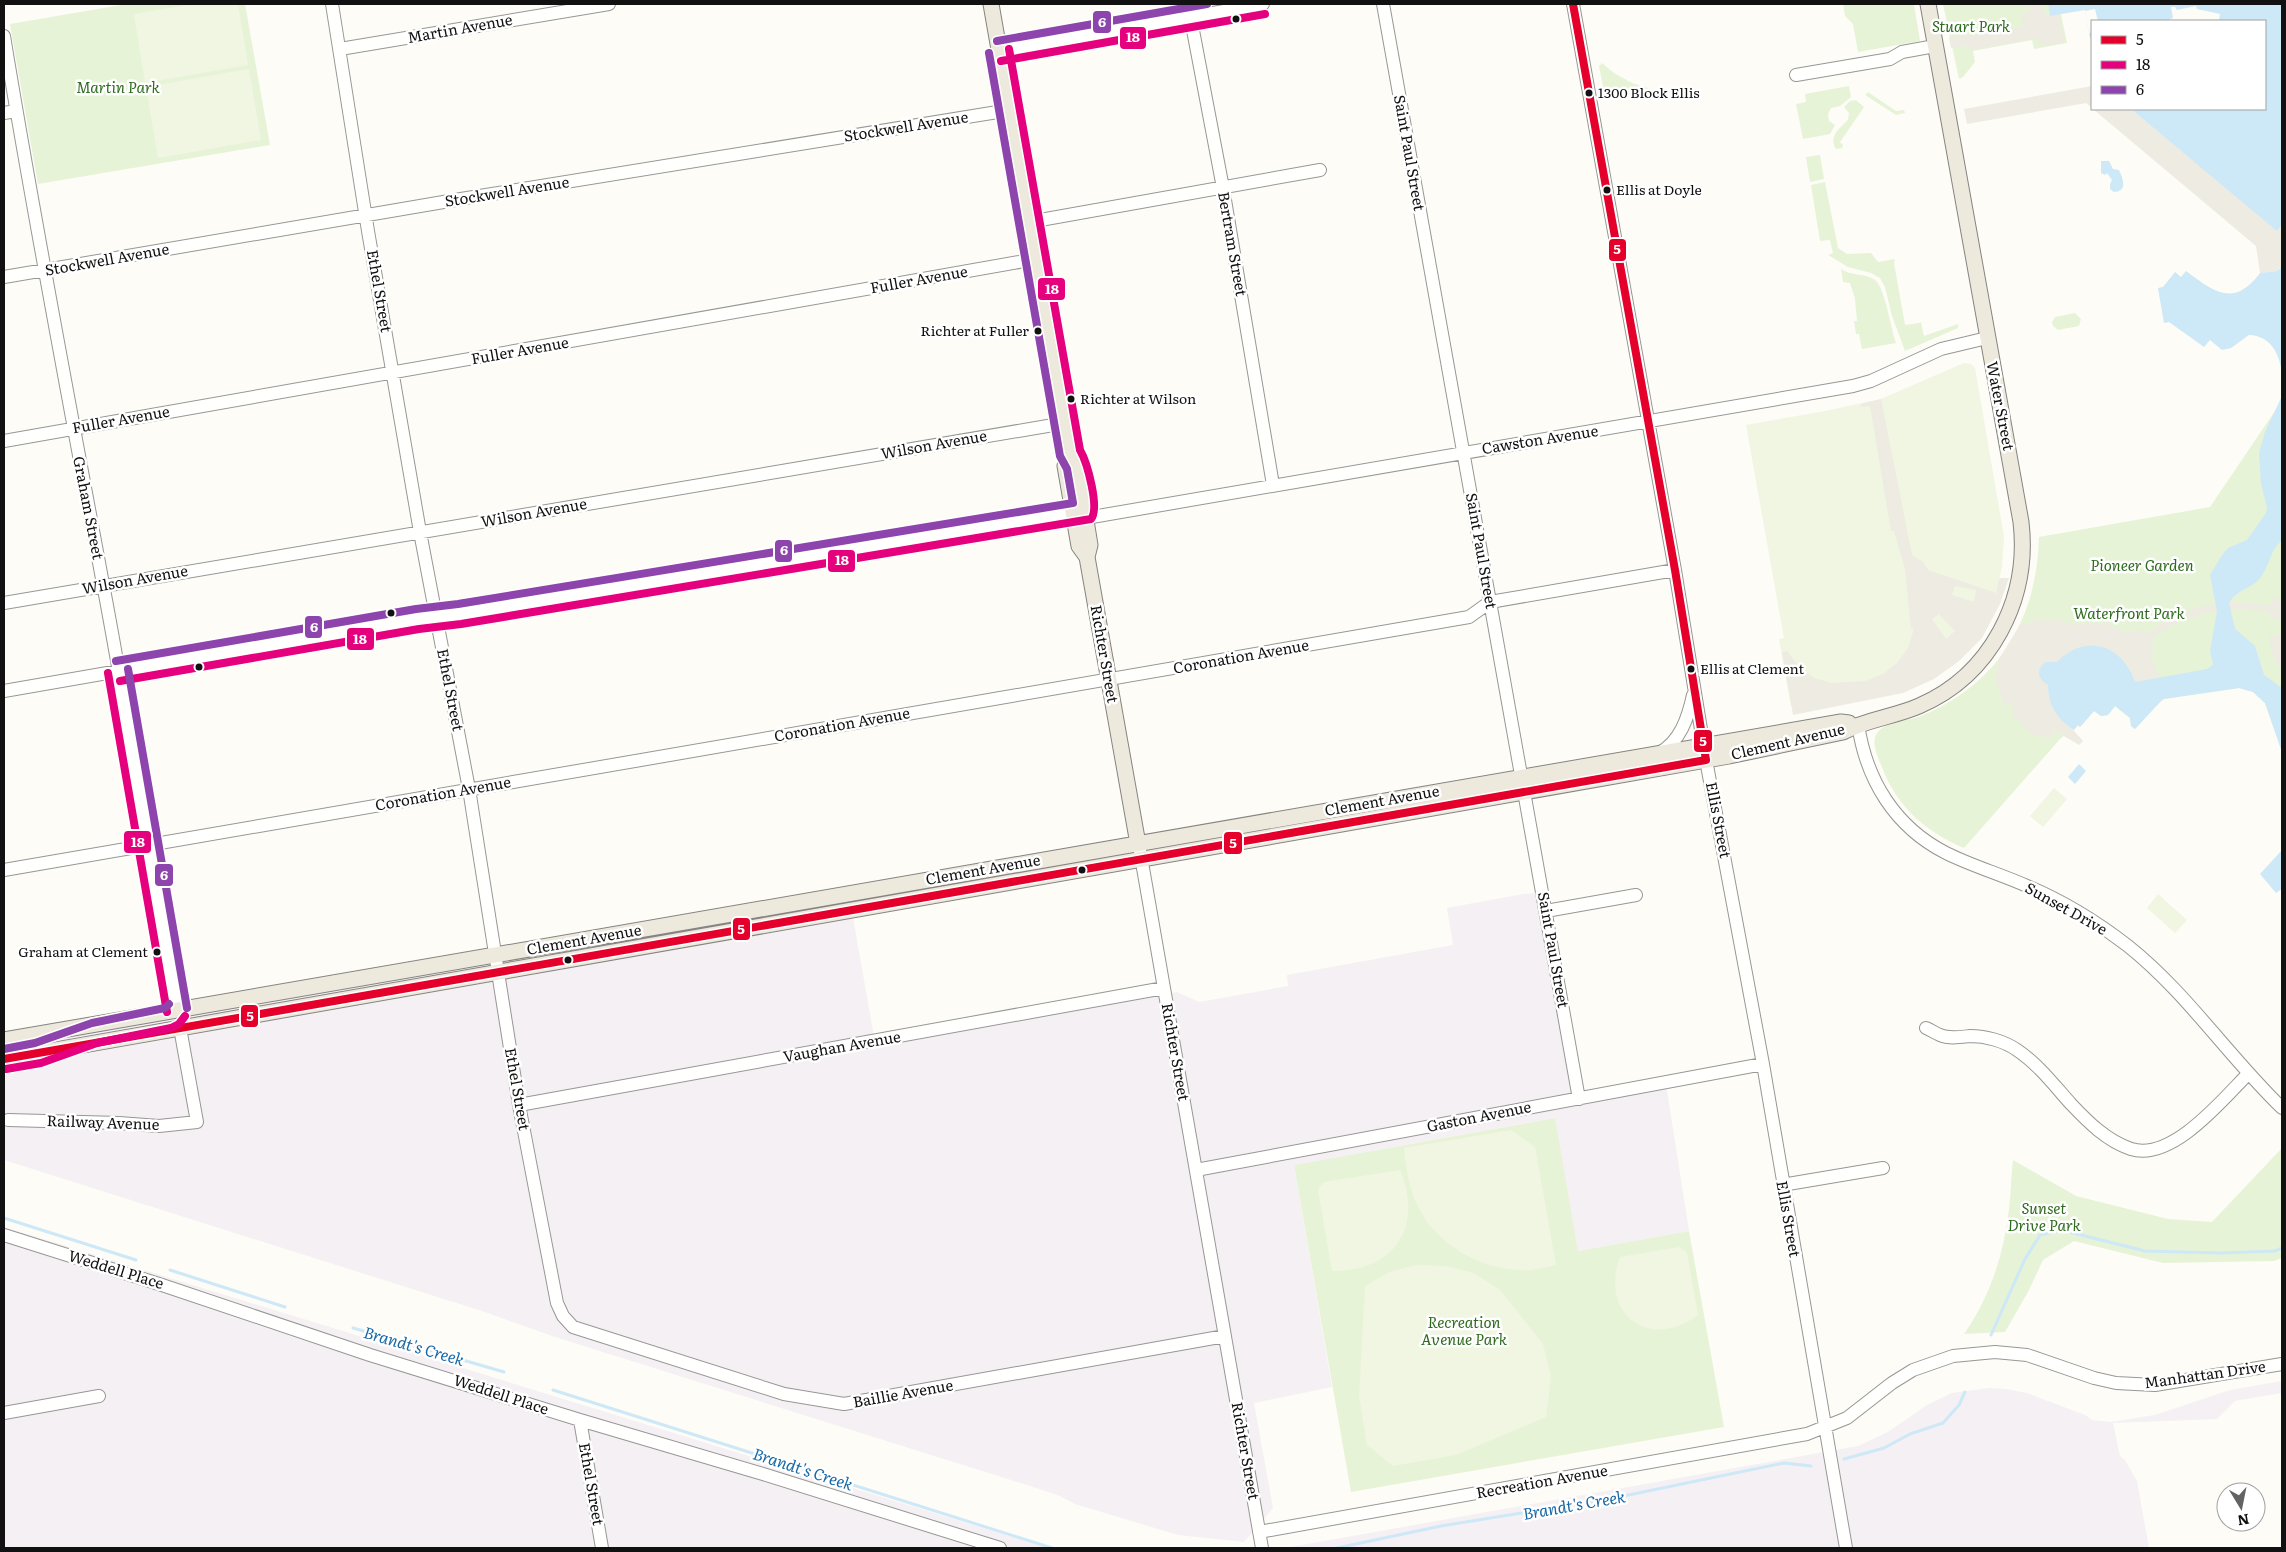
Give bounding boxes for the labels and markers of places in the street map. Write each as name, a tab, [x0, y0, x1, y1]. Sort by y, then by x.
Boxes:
unlabelled marker	[1231, 14, 1241, 24]
place label: 1300 Block Ellis	[1598, 82, 1700, 102]
marker: 1300 Block Ellis	[1584, 88, 1594, 98]
place label: Ellis at Doyle	[1616, 179, 1702, 199]
marker: Ellis at Doyle	[1602, 185, 1612, 195]
place label: Richter at Fuller	[921, 320, 1029, 340]
marker: Richter at Fuller	[1033, 326, 1043, 336]
place label: Richter at Wilson	[1080, 388, 1196, 408]
marker: Richter at Wilson	[1066, 394, 1076, 404]
unlabelled marker	[386, 608, 396, 618]
place label: Ellis at Clement	[1700, 658, 1804, 678]
unlabelled marker	[194, 662, 204, 672]
marker: Ellis at Clement	[1686, 664, 1696, 674]
unlabelled marker	[1077, 865, 1087, 875]
place label: Graham at Clement	[18, 941, 148, 961]
marker: Graham at Clement	[152, 947, 162, 957]
unlabelled marker	[563, 955, 573, 965]

